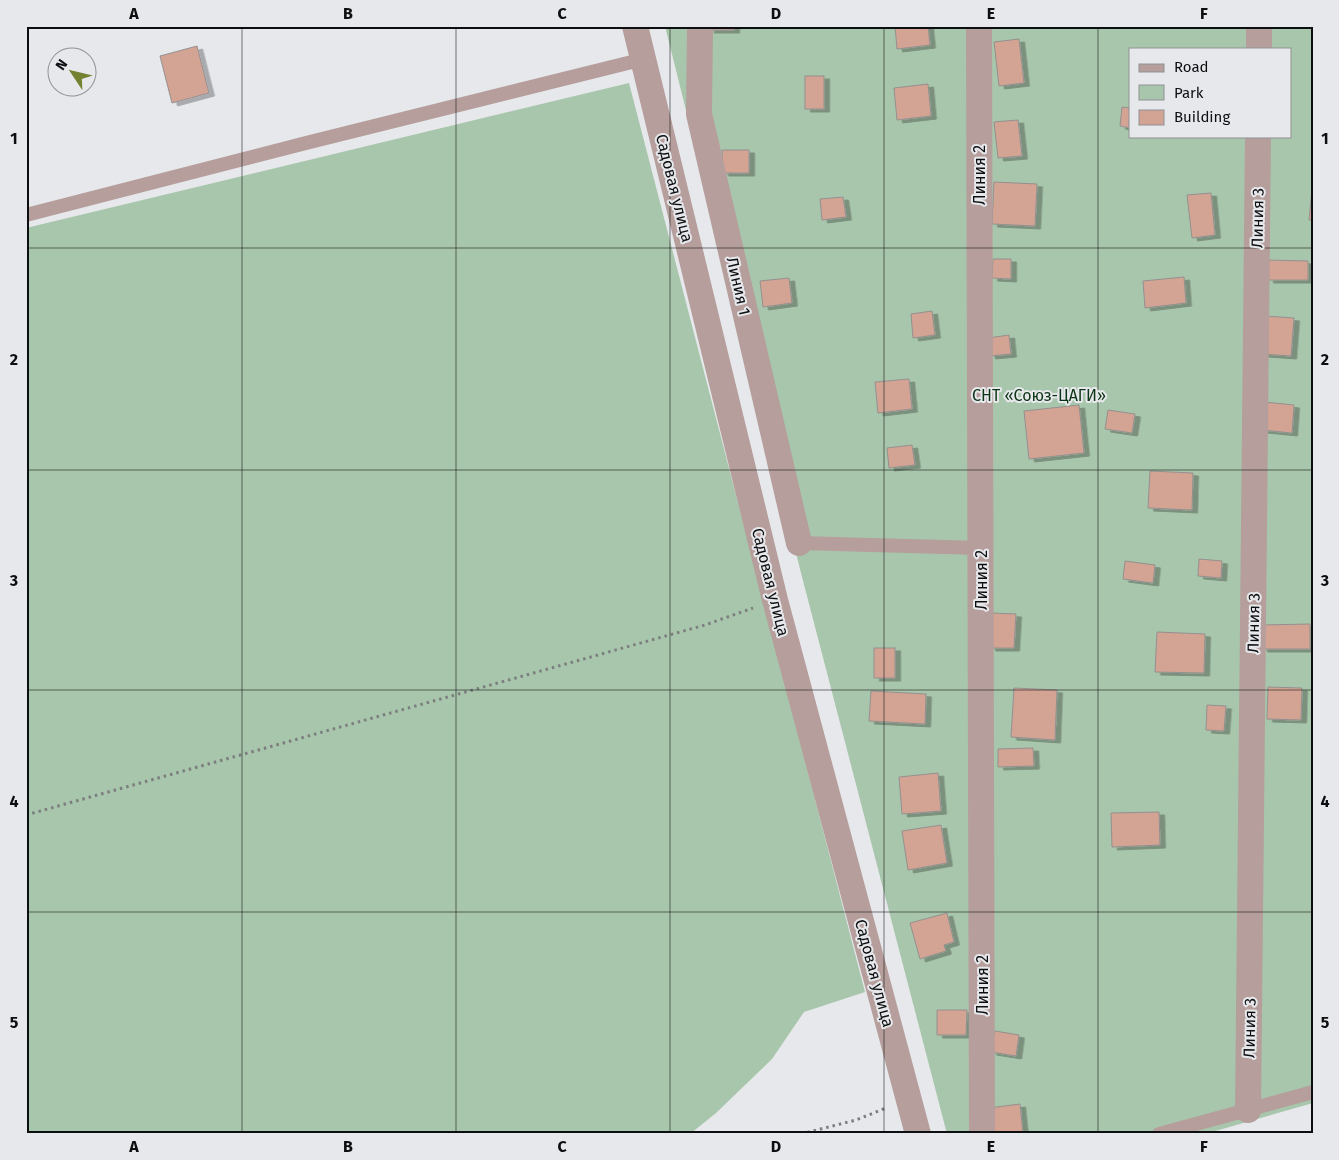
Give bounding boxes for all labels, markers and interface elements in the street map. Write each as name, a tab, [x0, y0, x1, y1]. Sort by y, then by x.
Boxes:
text: A	[128, 4, 139, 23]
text: B	[343, 4, 353, 23]
text: C	[557, 4, 567, 23]
text: D	[771, 4, 781, 23]
text: E	[987, 4, 995, 23]
text: F	[1200, 4, 1208, 23]
north arrow	[48, 48, 98, 98]
legend	[1129, 48, 1292, 138]
text: N	[52, 56, 71, 74]
text: Road	[1174, 58, 1209, 76]
text: Park	[1174, 84, 1204, 102]
text: Building	[1174, 108, 1230, 126]
text: 1	[10, 129, 18, 148]
text: 1	[1321, 129, 1329, 148]
street label: Садовая улица	[652, 132, 697, 244]
street label: Линия 2	[970, 145, 989, 205]
street label: Линия 3	[1247, 188, 1268, 248]
street label: Линия 1	[723, 255, 754, 317]
text: 2	[10, 350, 18, 369]
text: 2	[1321, 350, 1329, 369]
park label: СНТ «Союз-ЦАГИ»	[972, 386, 1106, 405]
street label: Садовая улица	[748, 526, 793, 638]
street label: Линия 2	[972, 550, 991, 610]
text: 3	[9, 571, 18, 590]
text: 3	[1320, 571, 1329, 590]
street label: Линия 3	[1243, 593, 1264, 653]
text: 4	[9, 792, 19, 811]
text: 4	[1320, 792, 1330, 811]
street label: Садовая улица	[851, 917, 898, 1029]
street label: Линия 2	[973, 955, 992, 1015]
street label: Линия 3	[1239, 998, 1260, 1058]
text: 5	[10, 1013, 19, 1032]
text: 5	[1321, 1013, 1330, 1032]
text: A	[128, 1137, 139, 1156]
text: B	[343, 1137, 353, 1156]
text: C	[557, 1137, 567, 1156]
text: D	[771, 1137, 781, 1156]
text: E	[987, 1137, 995, 1156]
text: F	[1200, 1137, 1208, 1156]

